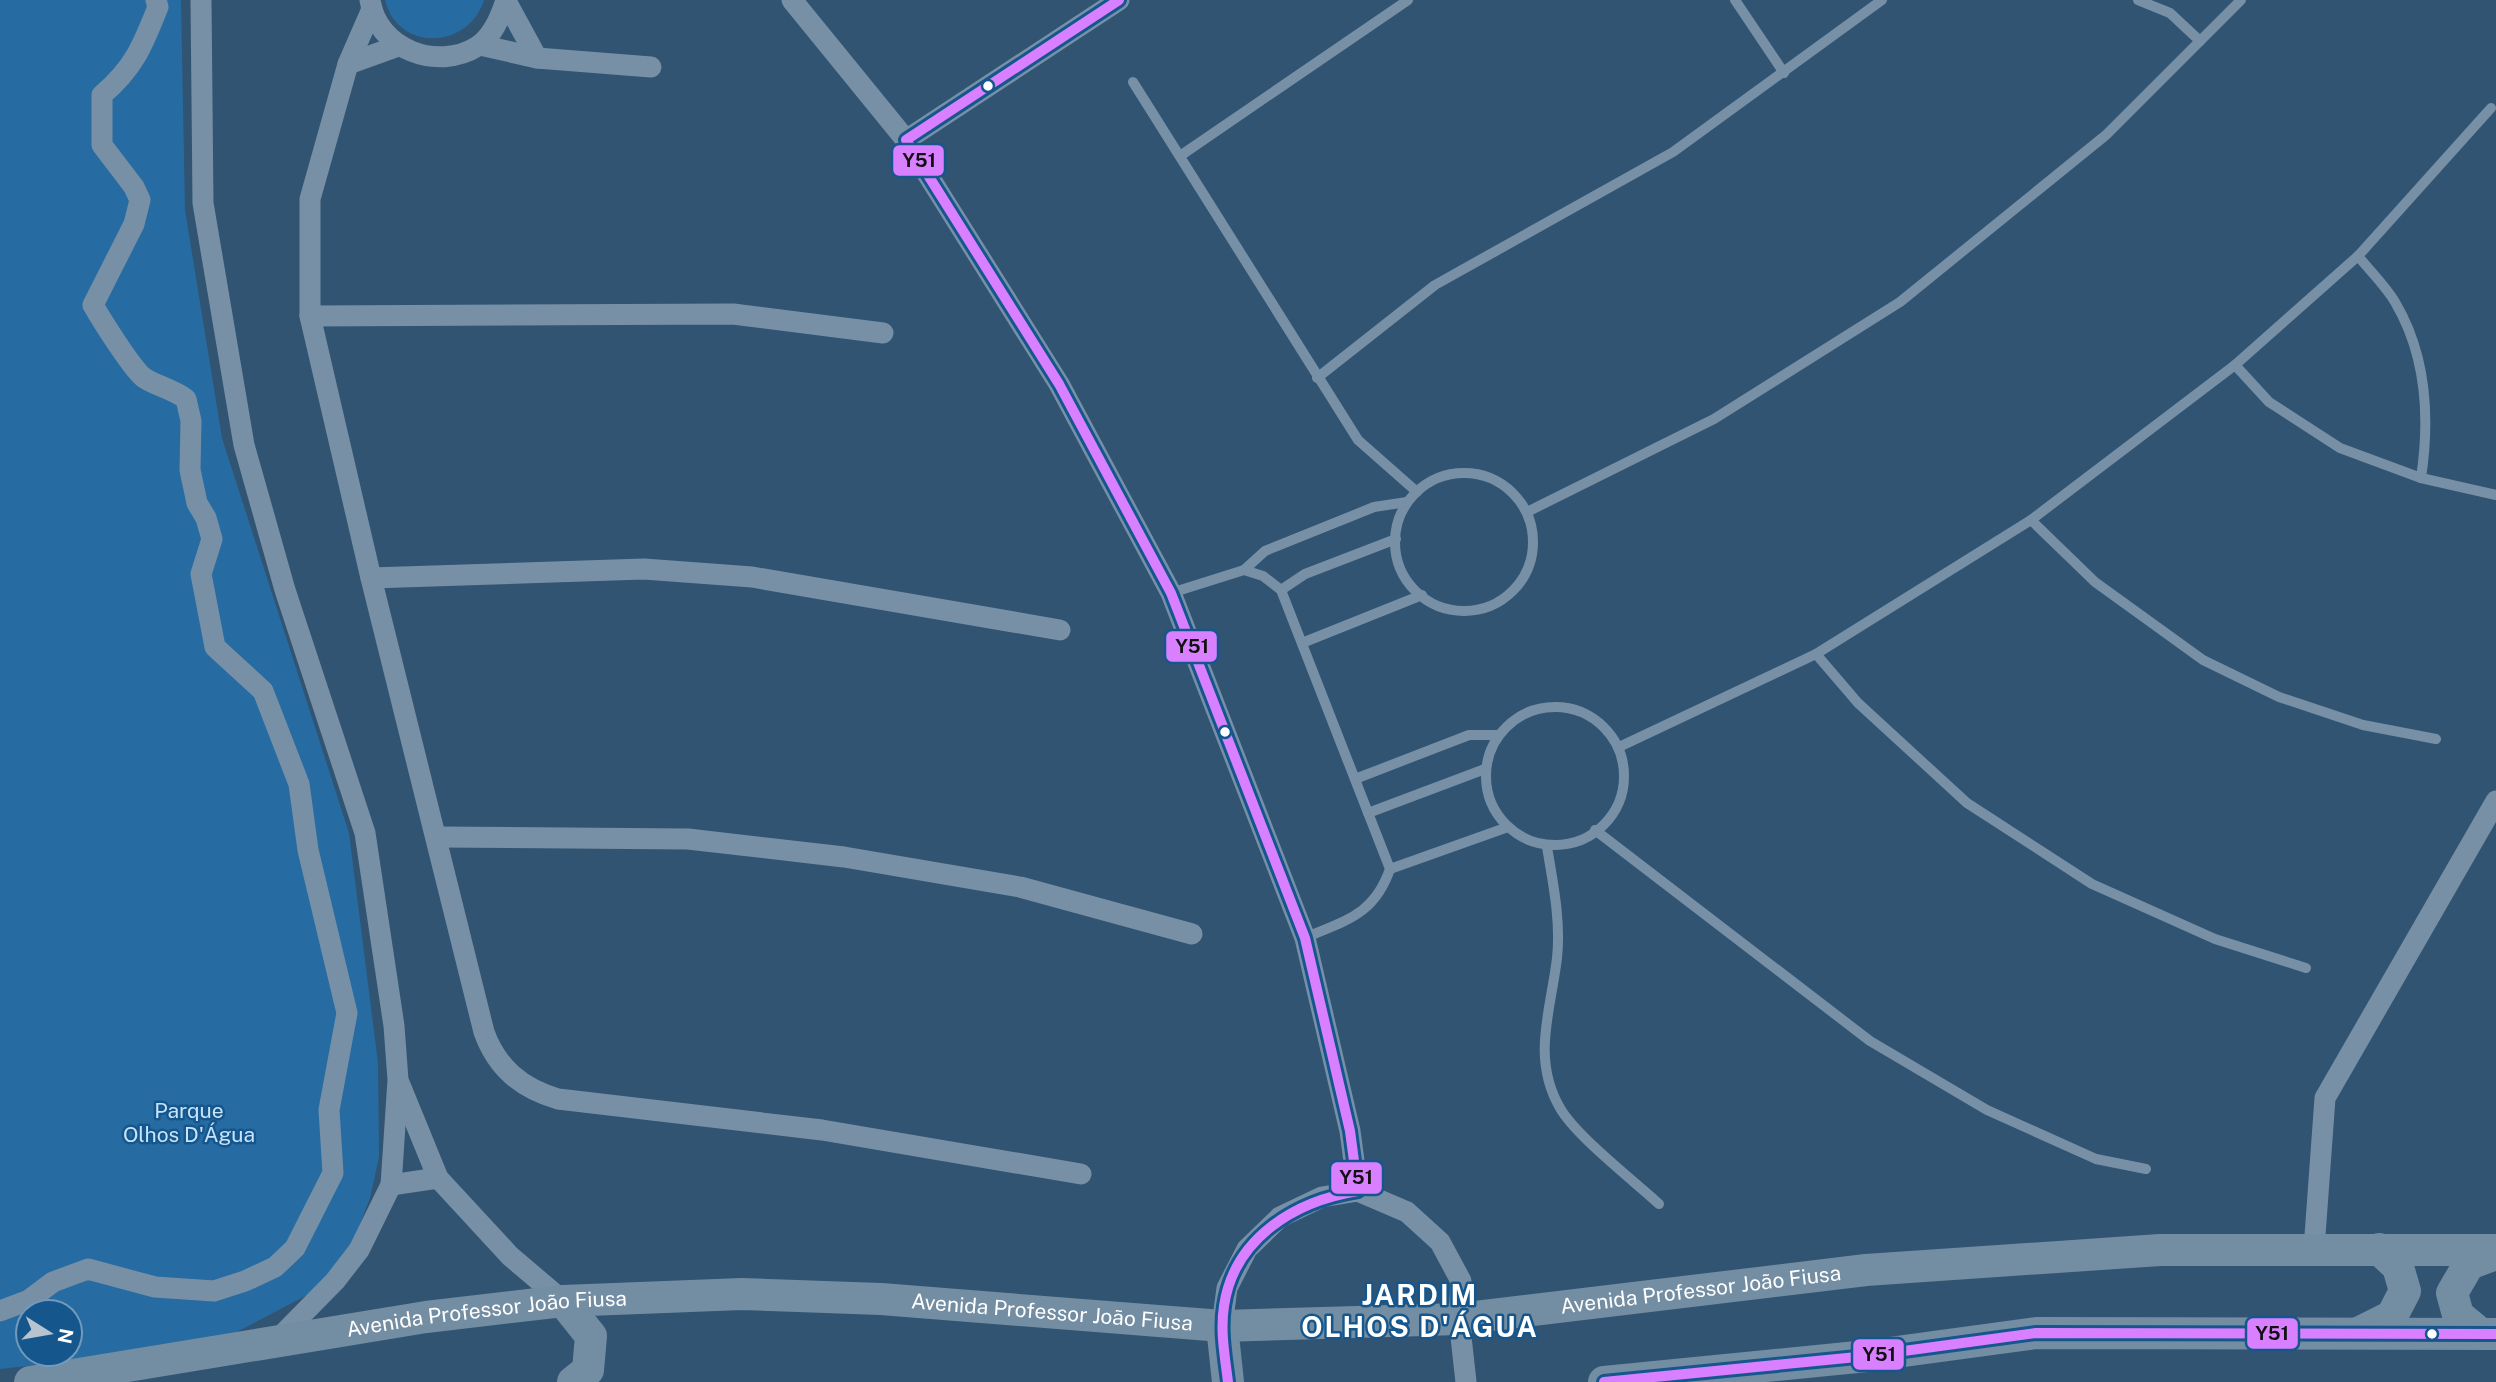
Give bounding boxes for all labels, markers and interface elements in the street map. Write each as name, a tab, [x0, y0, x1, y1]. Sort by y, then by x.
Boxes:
unlabelled marker	[981, 79, 995, 93]
line badge: Y51	[892, 144, 945, 177]
text: Y51	[902, 149, 936, 171]
line badge: Y51	[1165, 630, 1218, 663]
text: Y51	[1175, 635, 1209, 657]
unlabelled marker	[1218, 725, 1232, 739]
park label: Parque Olhos D'Água	[123, 1098, 255, 1147]
line badge: Y51	[1330, 1161, 1383, 1195]
text: Y51	[1339, 1166, 1373, 1188]
street label: Avenida Professor João Fiusa	[1559, 1260, 1842, 1319]
district label: JARDIM OLHOS D'ÁGUA	[1301, 1278, 1539, 1343]
street label: Avenida Professor João Fiusa	[344, 1286, 627, 1342]
street label: Avenida Professor João Fiusa	[910, 1288, 1194, 1336]
north arrow	[14, 1298, 84, 1368]
line badge: Y51	[2246, 1317, 2299, 1350]
text: Y51	[2255, 1322, 2289, 1344]
text: N	[53, 1327, 78, 1346]
unlabelled marker	[2425, 1327, 2439, 1341]
line badge: Y51	[1852, 1338, 1905, 1371]
text: Y51	[1862, 1343, 1896, 1365]

